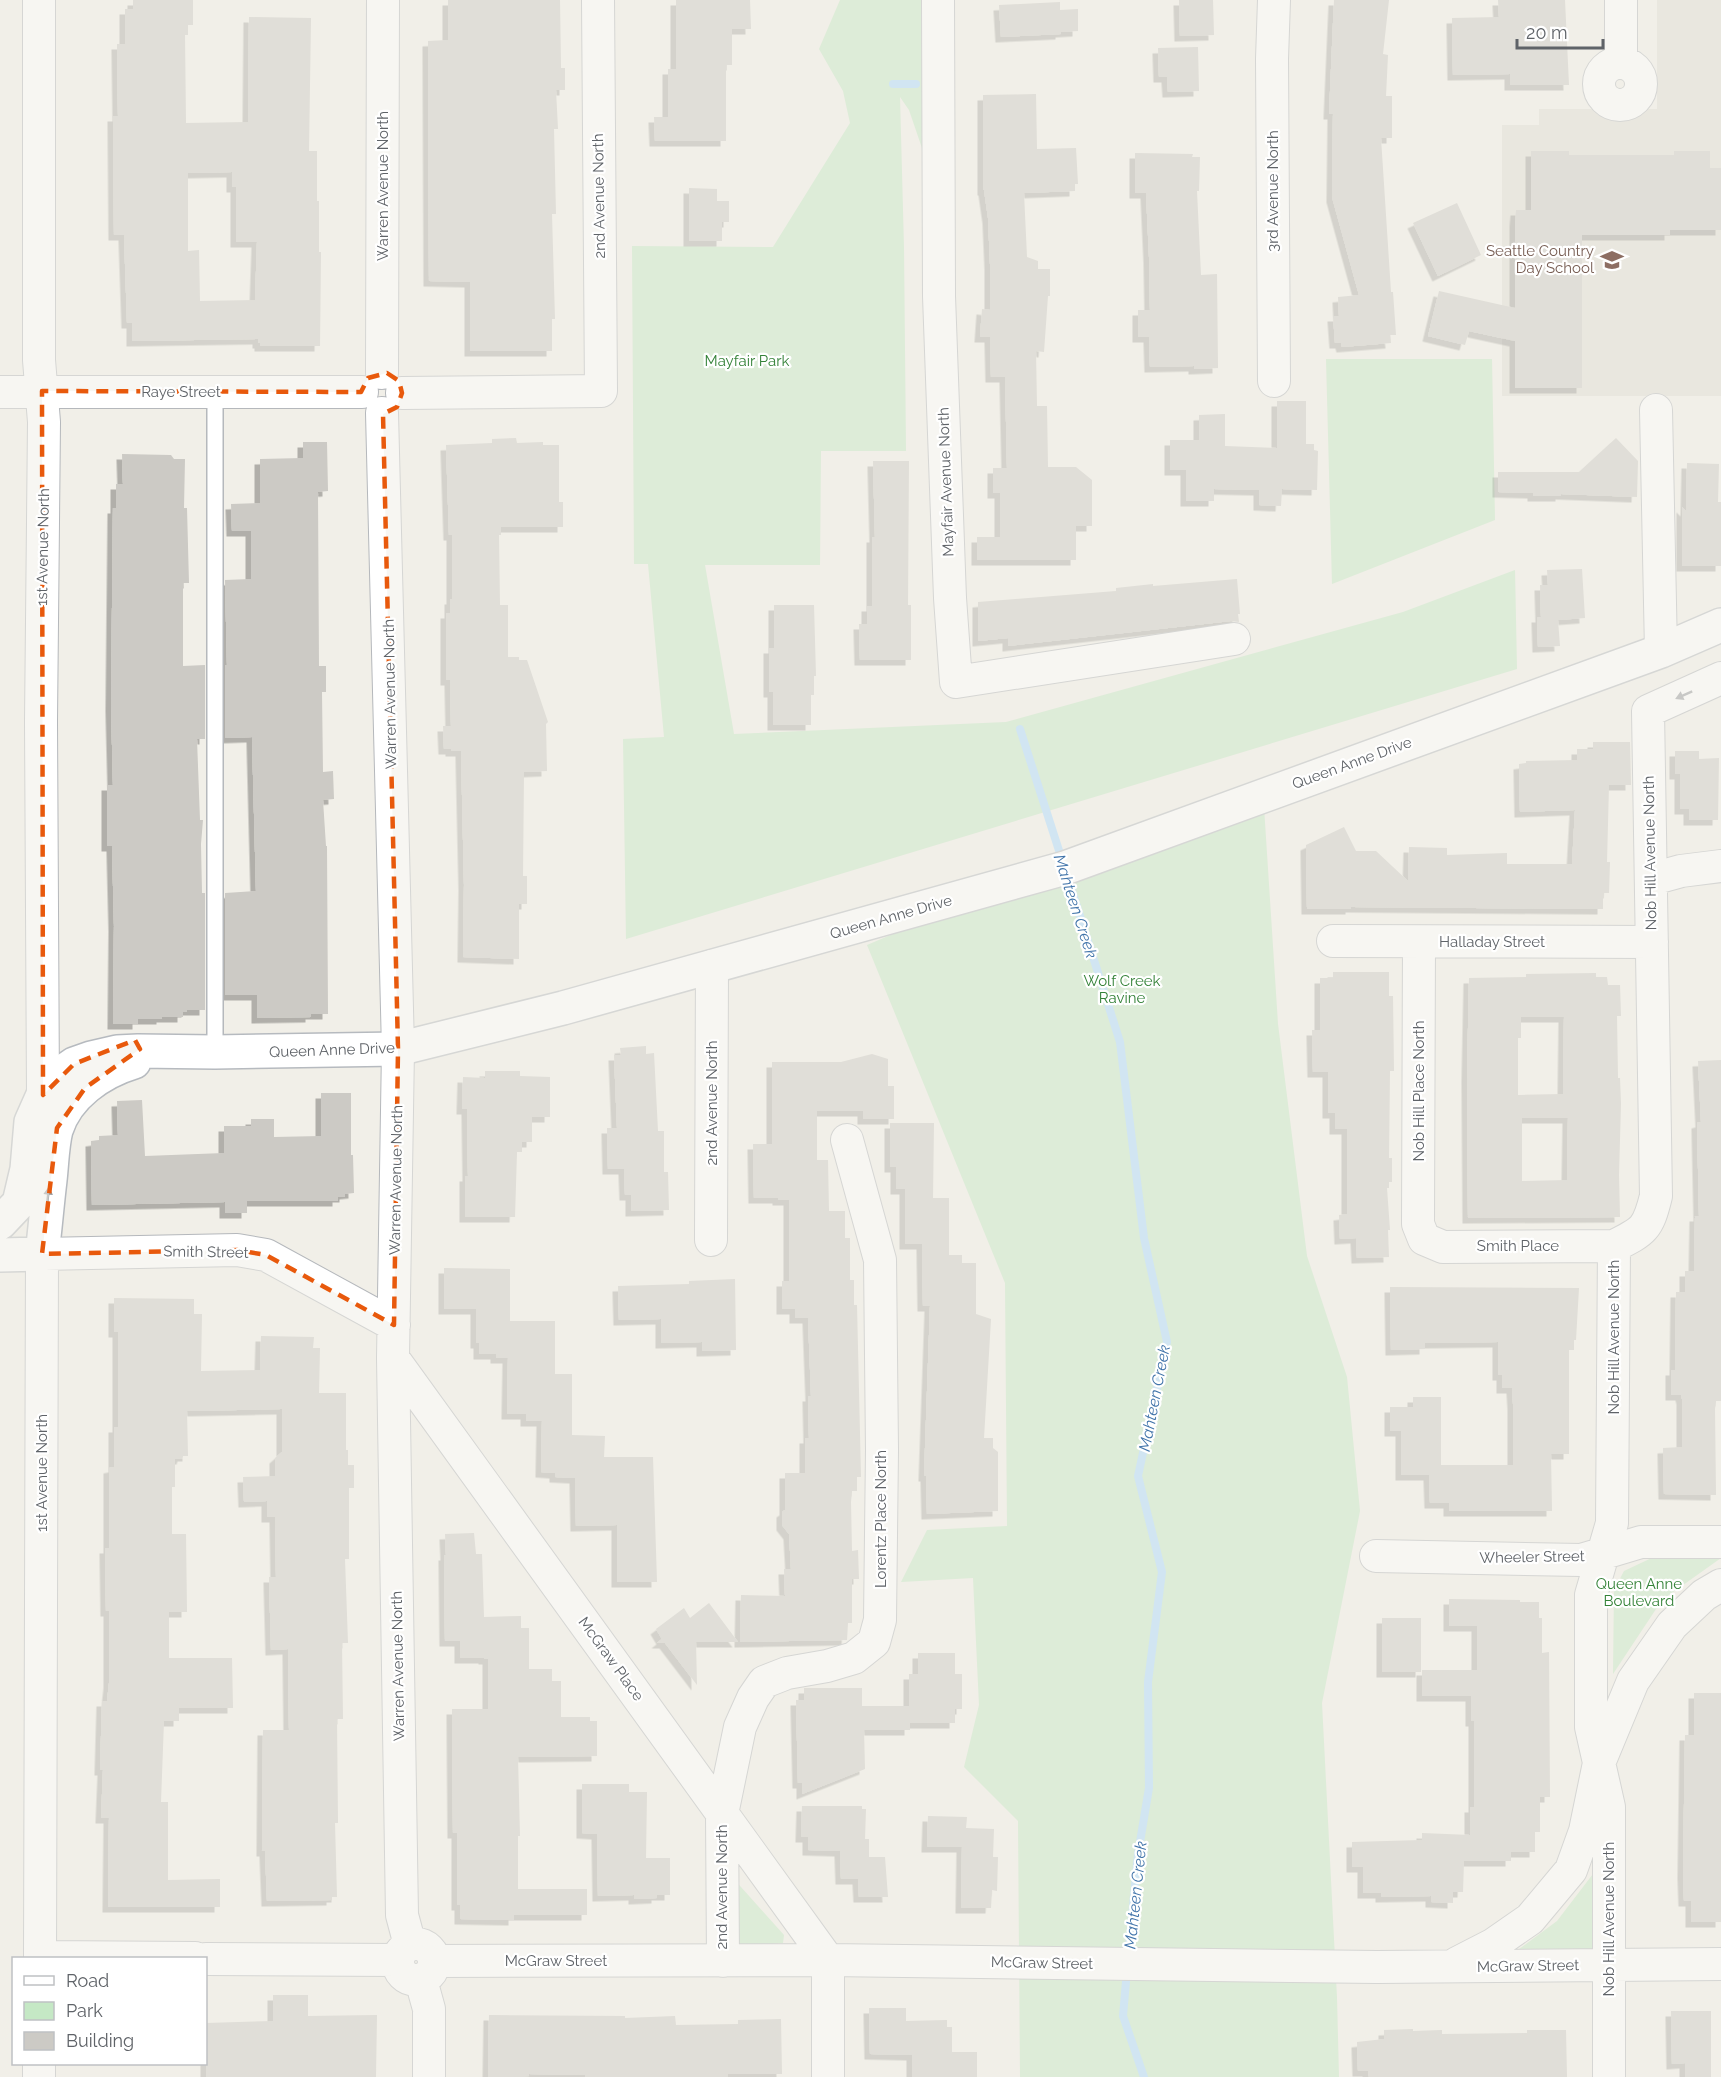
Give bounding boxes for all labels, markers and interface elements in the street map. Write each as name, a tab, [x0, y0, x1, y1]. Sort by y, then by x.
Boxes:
scale bar	[1517, 12, 1602, 50]
text: 20 m	[1526, 22, 1568, 43]
street label: Warren Avenue North	[374, 111, 392, 261]
street label: 3rd Avenue North	[1264, 130, 1282, 252]
street label: 2nd Avenue North	[589, 133, 609, 259]
place label: Seattle Country Day School	[1486, 242, 1595, 277]
school or university icon: Seattle Country Day School	[1599, 247, 1625, 273]
park label: Mayfair Park	[705, 352, 789, 370]
street label: Raye Street	[141, 383, 221, 401]
street label: Mayfair Avenue North	[934, 407, 958, 557]
street label: 1st Avenue North	[33, 488, 53, 606]
street label: Warren Avenue North	[380, 619, 400, 769]
one-way arrow	[1676, 690, 1693, 699]
street label: Queen Anne Drive	[1290, 733, 1414, 793]
street label: Nob Hill Avenue North	[1640, 775, 1660, 931]
water label: Mahteen Creek	[1050, 852, 1101, 961]
street label: Queen Anne Drive	[828, 891, 954, 943]
street label: Halladay Street	[1439, 933, 1545, 951]
park label: Wolf Creek Ravine	[1083, 972, 1161, 1007]
street label: Nob Hill Place North	[1410, 1020, 1428, 1162]
street label: Queen Anne Drive	[269, 1039, 395, 1061]
street label: 2nd Avenue North	[703, 1040, 721, 1166]
street label: Warren Avenue North	[386, 1105, 406, 1255]
one-way arrow	[43, 1186, 53, 1205]
street label: Smith Place	[1477, 1237, 1559, 1255]
street label: Smith Street	[163, 1242, 249, 1262]
street label: Nob Hill Avenue North	[1605, 1260, 1623, 1414]
water label: Mahteen Creek	[1135, 1343, 1174, 1453]
street label: 1st Avenue North	[33, 1414, 51, 1532]
street label: Lorentz Place North	[872, 1450, 890, 1588]
street label: Wheeler Street	[1479, 1547, 1585, 1567]
park label: Queen Anne Boulevard	[1596, 1575, 1682, 1610]
street label: Warren Avenue North	[388, 1591, 408, 1741]
street label: McGraw Place	[575, 1614, 648, 1705]
street label: 2nd Avenue North	[713, 1824, 731, 1950]
water label: Mahteen Creek	[1120, 1840, 1151, 1950]
street label: Nob Hill Avenue North	[1600, 1842, 1618, 1996]
street label: McGraw Street	[505, 1952, 607, 1970]
street label: McGraw Street	[991, 1953, 1093, 1973]
street label: McGraw Street	[1477, 1956, 1579, 1976]
legend	[12, 1957, 207, 2065]
text: Road	[66, 1970, 109, 1991]
text: Park	[66, 2000, 103, 2021]
text: Building	[66, 2030, 134, 2051]

